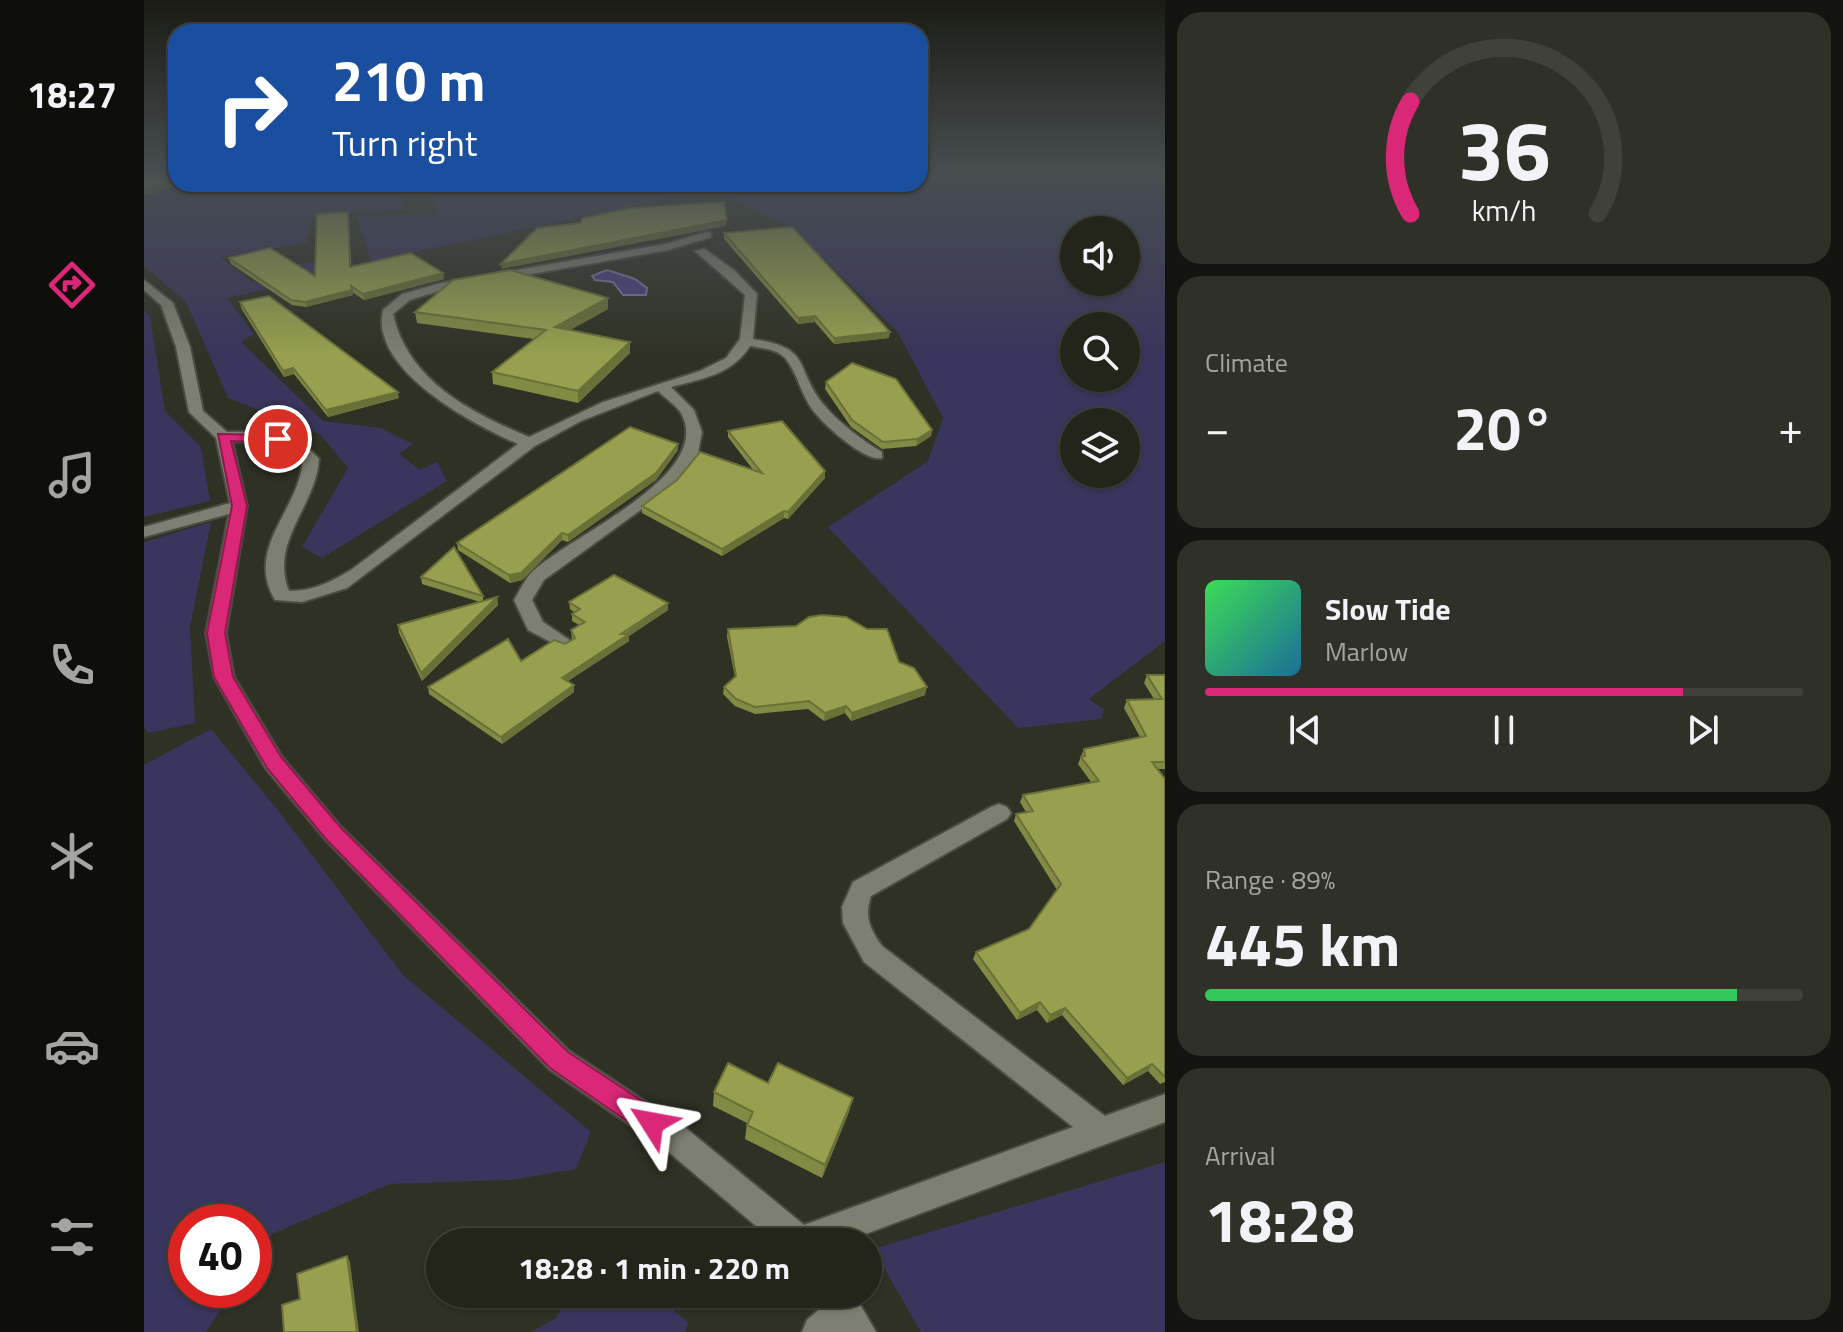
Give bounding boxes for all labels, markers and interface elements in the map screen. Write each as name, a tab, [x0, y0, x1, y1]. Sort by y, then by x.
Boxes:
text: 210 m	[332, 38, 485, 123]
icon: right	[200, 56, 304, 160]
text: 18:27	[27, 67, 117, 122]
text: 36	[1457, 86, 1551, 212]
text: Turn right	[332, 115, 477, 170]
text: km/h	[1472, 189, 1536, 232]
map controls	[1060, 216, 1140, 488]
button: sound	[1060, 216, 1140, 296]
icon: directions	[44, 257, 100, 313]
button: search	[1060, 312, 1140, 392]
text: Climate	[1205, 343, 1288, 382]
text: 20°	[1454, 382, 1554, 473]
text: −	[1205, 394, 1230, 461]
text: +	[1778, 394, 1803, 461]
pin	[244, 405, 312, 473]
button: layers	[1060, 408, 1140, 488]
icon: arrive	[256, 417, 300, 461]
icon: music	[44, 447, 100, 503]
text: Slow Tide	[1325, 586, 1450, 632]
text: Marlow	[1325, 632, 1408, 671]
icon: phone	[44, 637, 100, 693]
icon: previous	[1283, 708, 1327, 752]
icon: pause	[1482, 708, 1526, 752]
icon: next	[1681, 708, 1725, 752]
icon: climate	[44, 828, 100, 884]
text: Range · 89%	[1205, 860, 1335, 899]
text: 445 km	[1205, 898, 1400, 989]
icon: car	[44, 1018, 100, 1074]
position arrow	[610, 1081, 694, 1165]
text: Arrival	[1205, 1136, 1276, 1175]
text: 18:28	[1205, 1174, 1355, 1265]
speed limit sign: 40	[168, 1204, 272, 1308]
icon: filters	[44, 1209, 100, 1265]
text: 18:28 · 1 min · 220 m	[518, 1245, 790, 1291]

